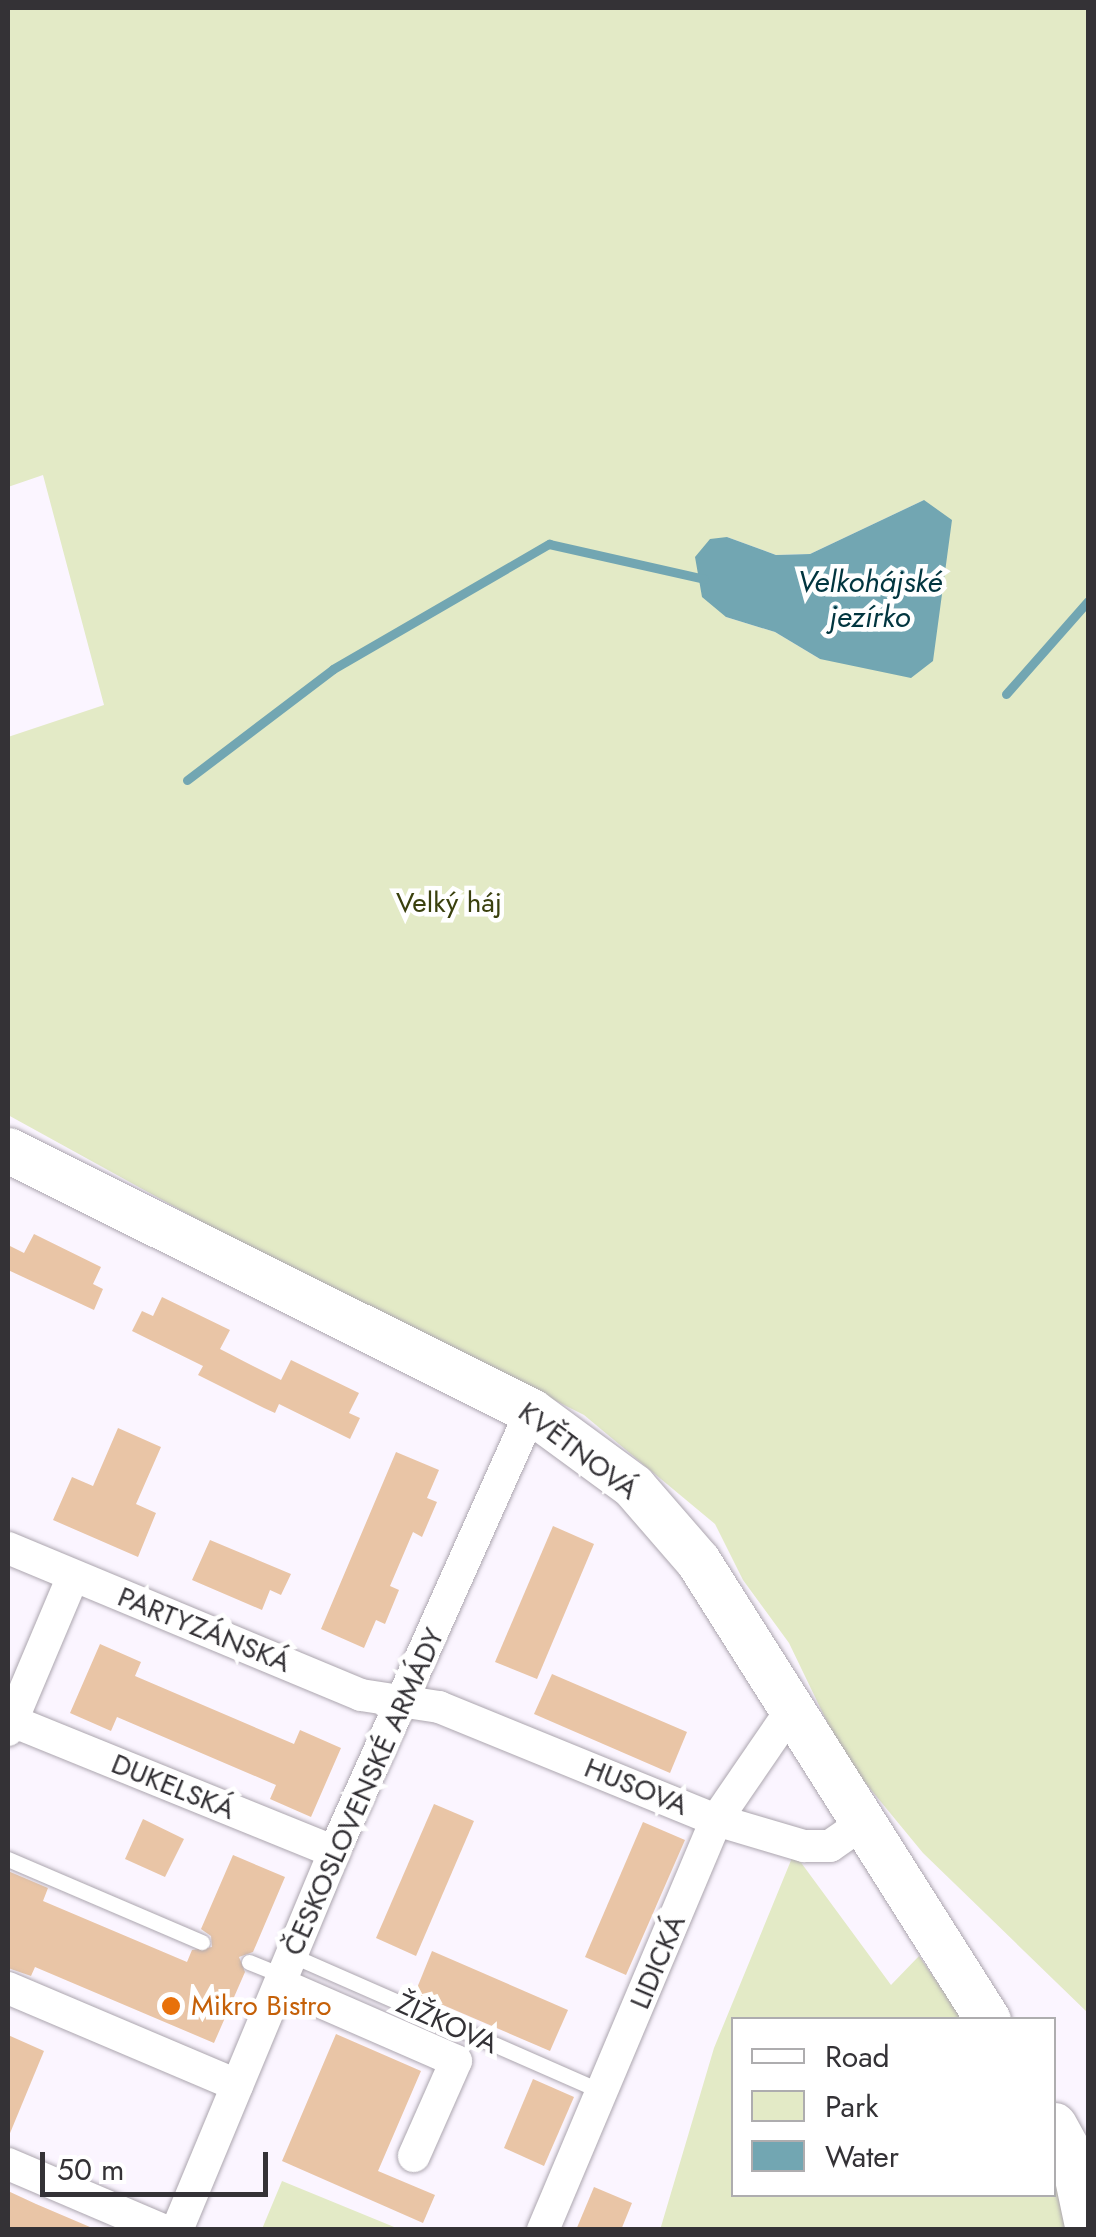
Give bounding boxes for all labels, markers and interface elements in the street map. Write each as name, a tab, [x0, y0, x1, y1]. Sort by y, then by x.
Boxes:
water label: Velkohájské jezírko	[798, 564, 942, 634]
park label: Velký háj	[396, 886, 502, 920]
street label: KVĚTNOVÁ	[512, 1395, 644, 1507]
street label: PARTYZÁNSKÁ	[113, 1580, 295, 1680]
street label: ČESKOSLOVENSKÉ ARMÁDY	[277, 1623, 451, 1961]
street label: DUKELSKÁ	[106, 1747, 240, 1827]
street label: HUSOVA	[579, 1751, 693, 1823]
street label: LIDICKÁ	[623, 1910, 693, 2014]
street label: ŽIŽKOVA	[391, 1987, 503, 2061]
place label: Mikro Bistro	[191, 1989, 332, 2023]
marker: Mikro Bistro	[160, 1995, 182, 2017]
legend	[731, 2017, 1056, 2197]
text: Road	[825, 2035, 890, 2078]
text: Park	[825, 2085, 878, 2128]
scale bar	[45, 2132, 272, 2194]
text: Water	[825, 2135, 899, 2178]
text: 50 m	[57, 2148, 124, 2191]

